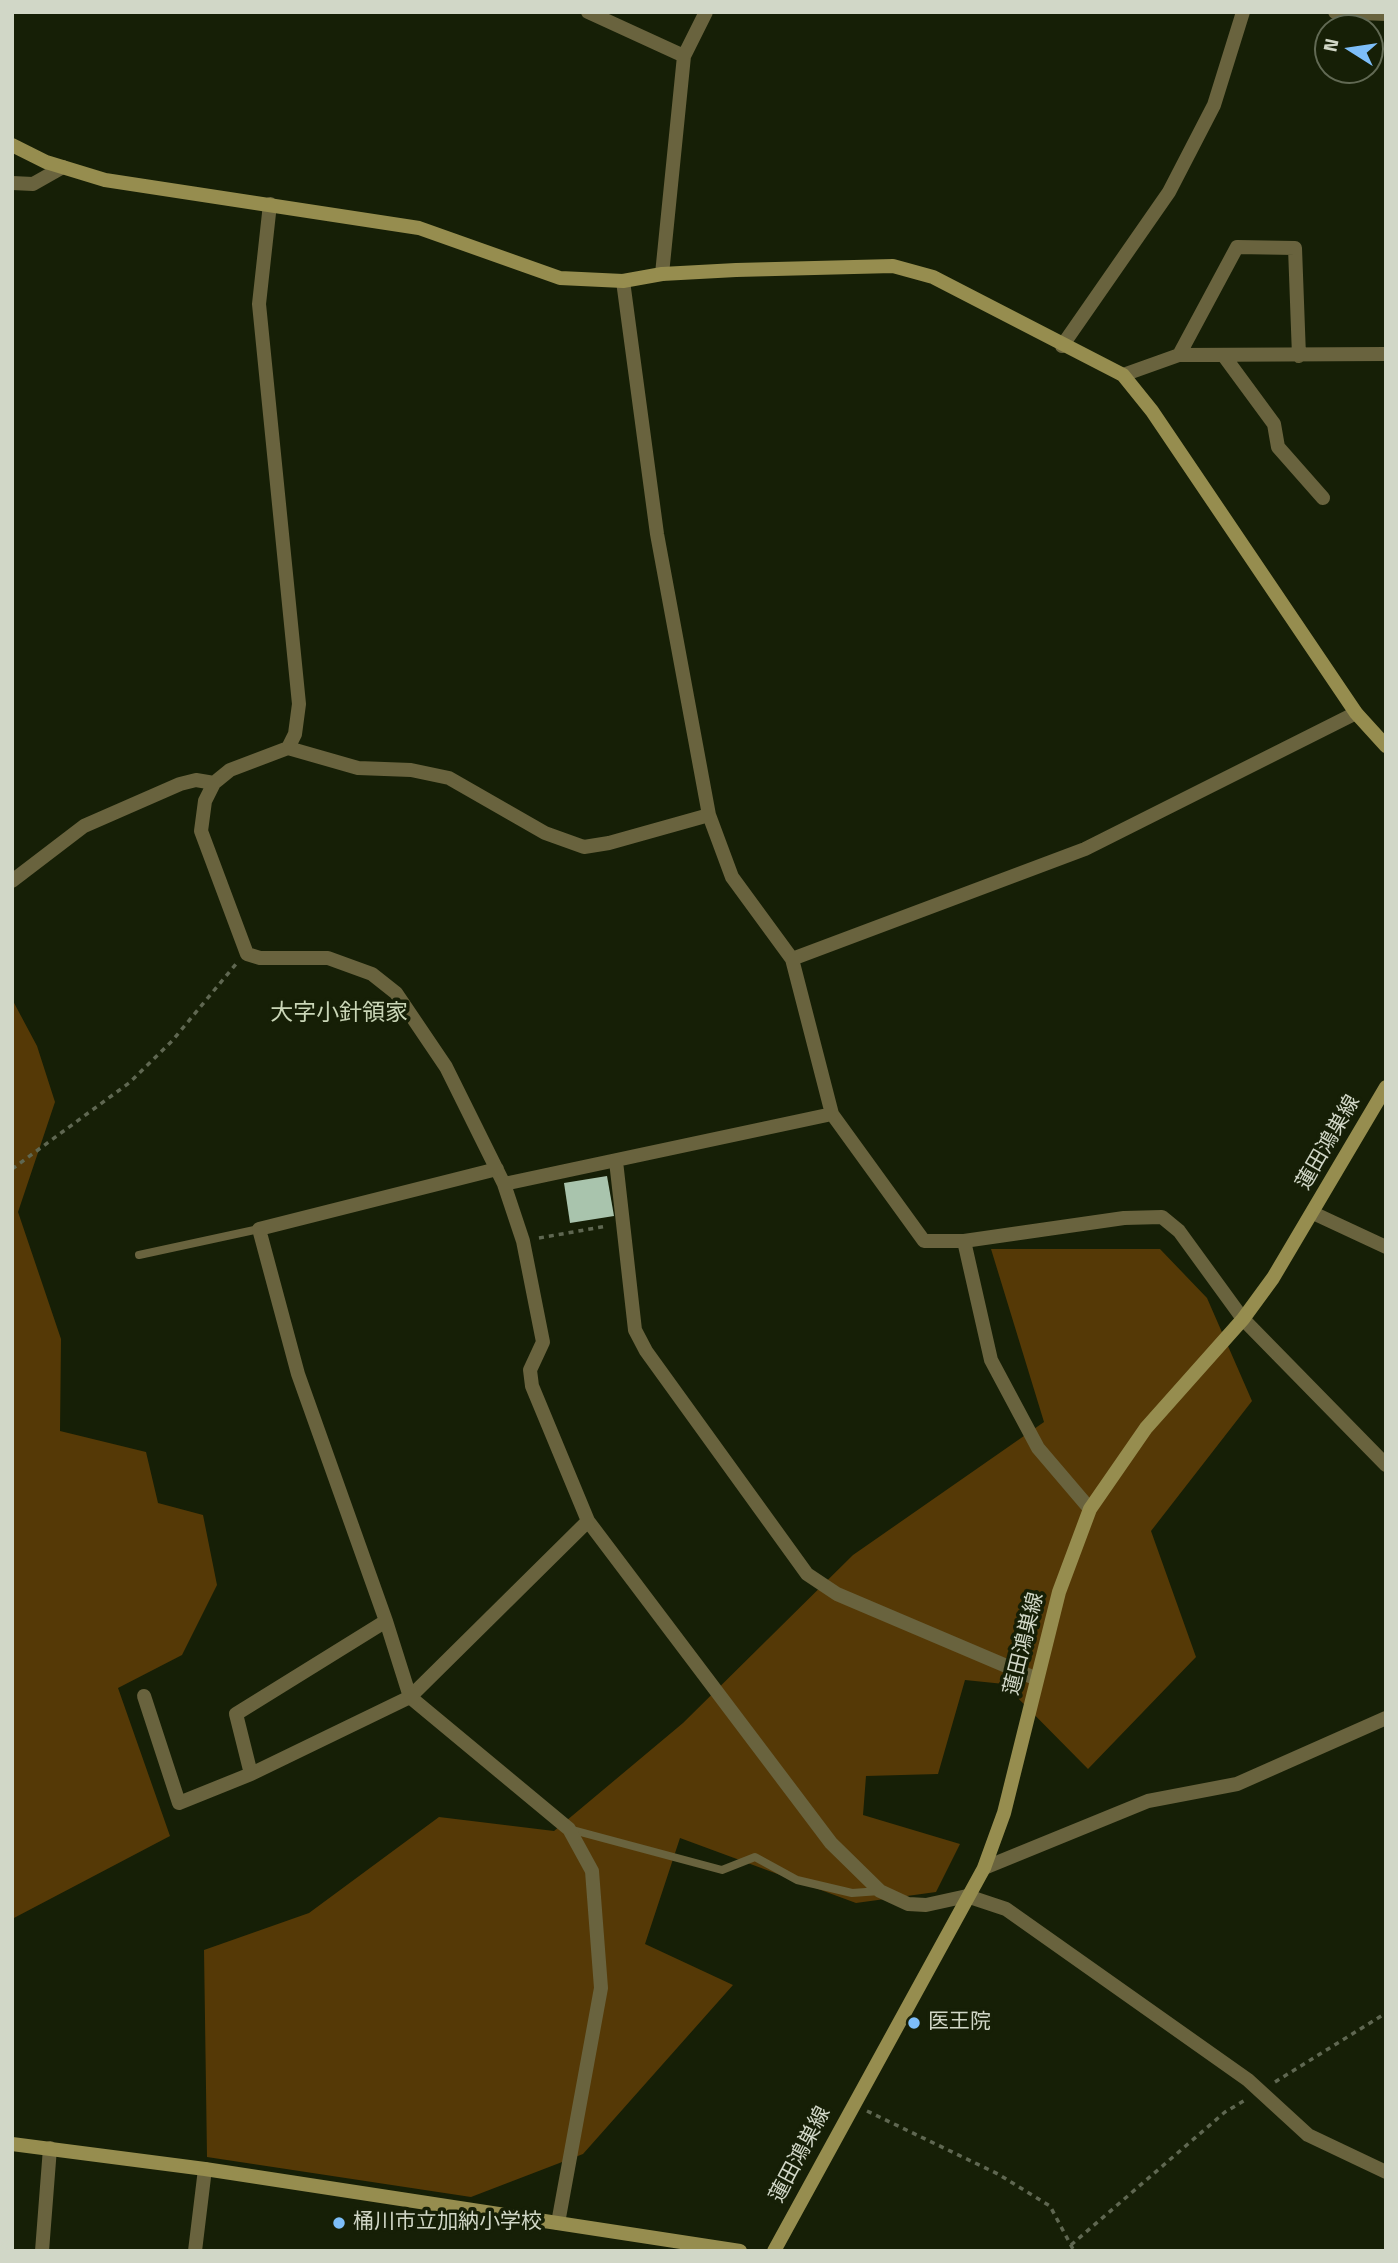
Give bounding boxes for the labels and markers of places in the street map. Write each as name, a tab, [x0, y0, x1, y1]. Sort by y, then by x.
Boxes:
place label: 医王院	[928, 2010, 991, 2036]
marker: 医王院	[906, 2015, 922, 2031]
place label: 桶川市立加納小学校	[353, 2210, 542, 2236]
marker: 桶川市立加納小学校	[331, 2215, 347, 2231]

